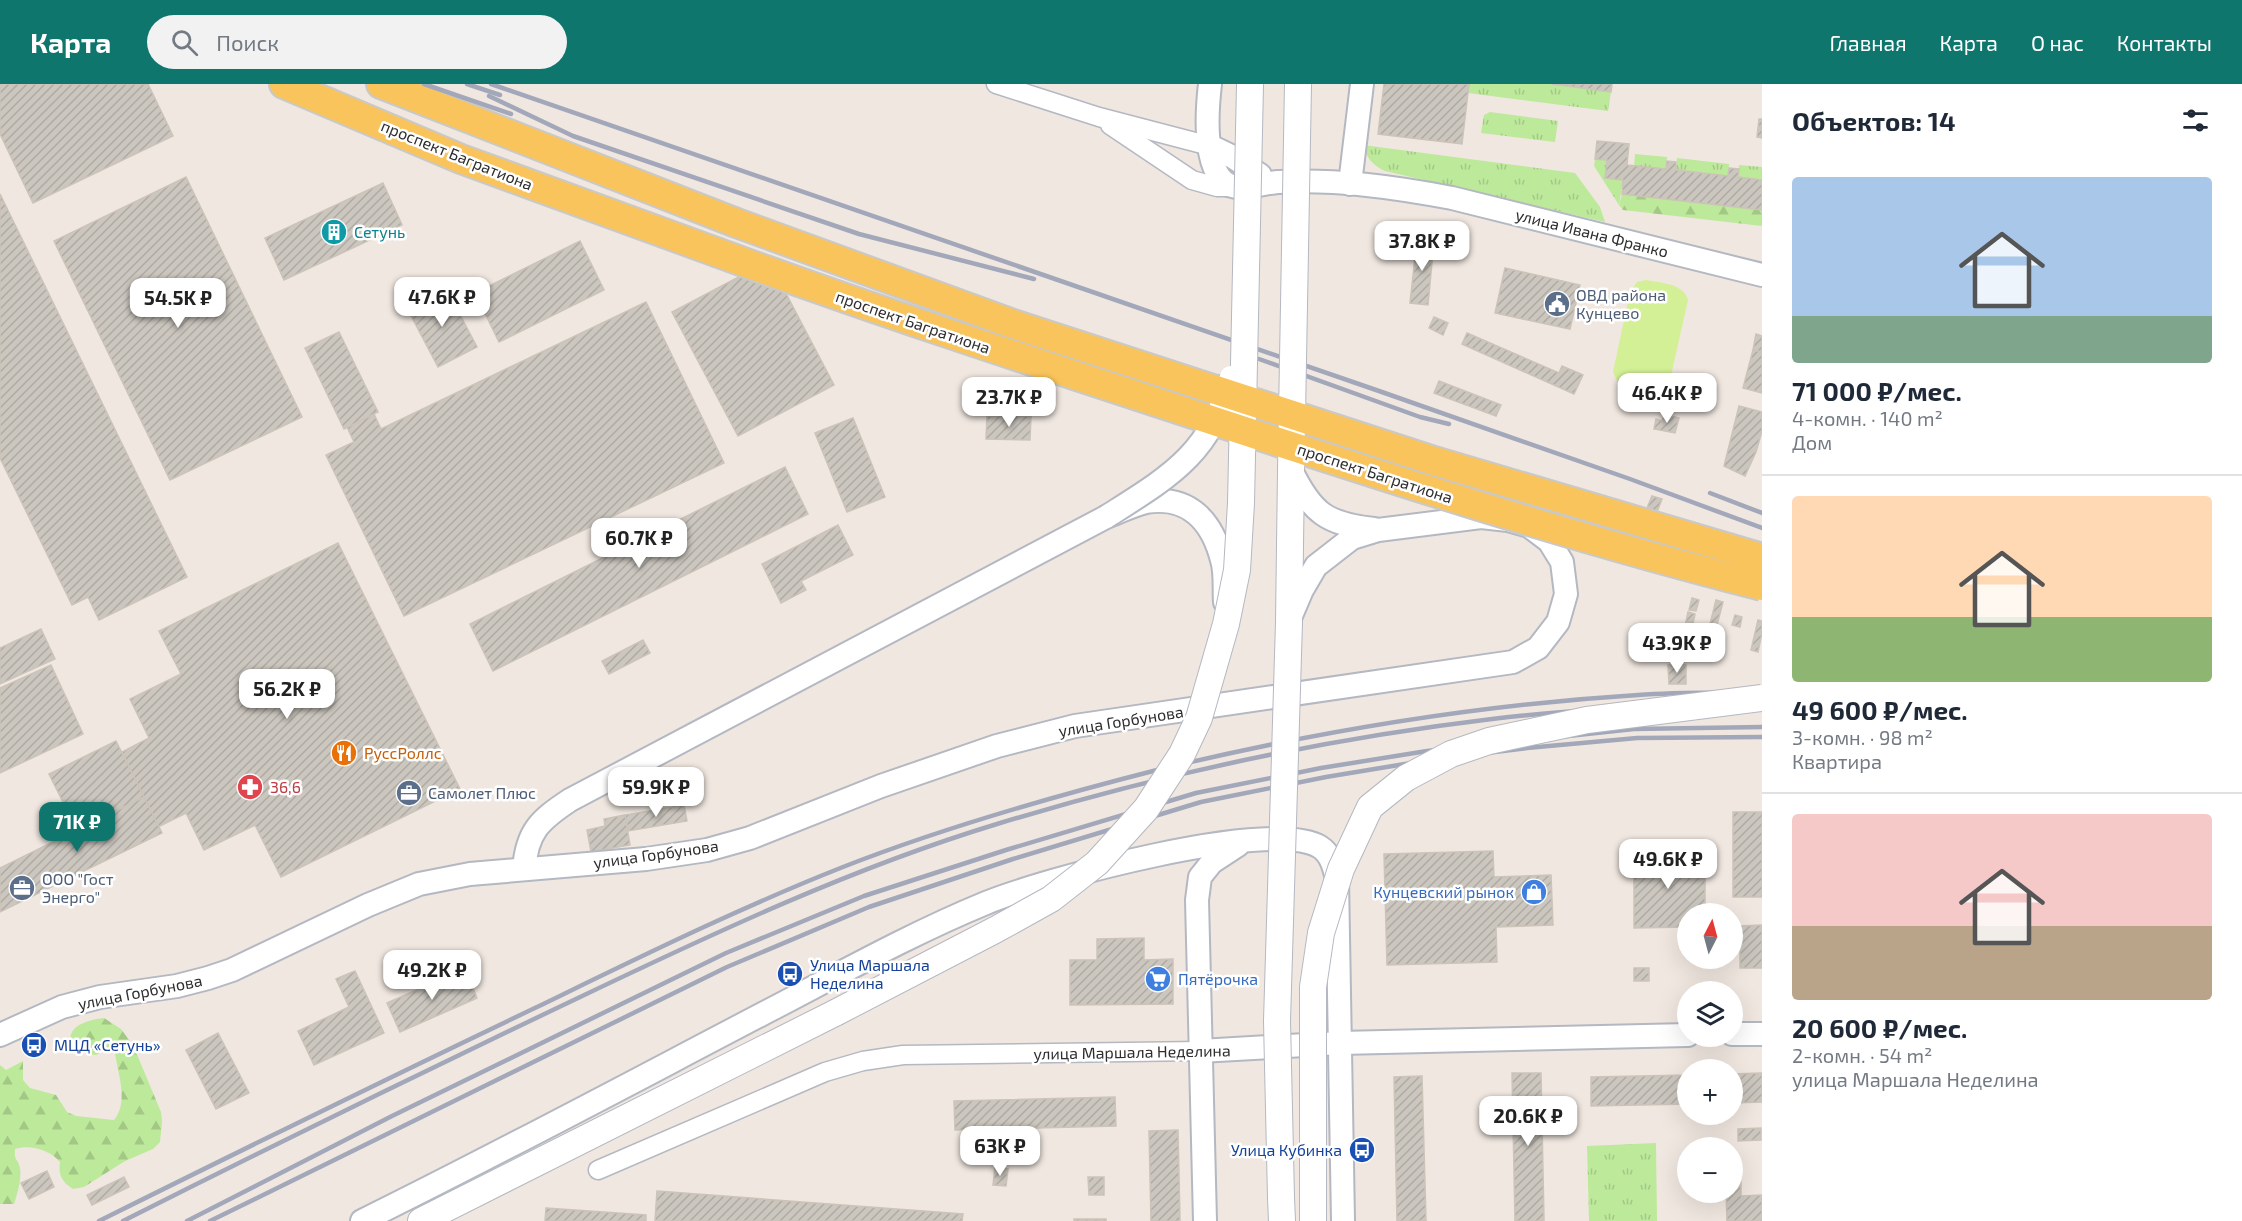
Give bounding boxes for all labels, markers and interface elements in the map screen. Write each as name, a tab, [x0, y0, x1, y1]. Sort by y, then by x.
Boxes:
search box	[147, 15, 567, 69]
text: Карта	[30, 25, 111, 59]
icon: search	[168, 26, 201, 59]
text: Поиск	[216, 29, 279, 55]
text: Главная	[1830, 30, 1907, 55]
text: Карта	[1940, 30, 1998, 55]
text: О нас	[2031, 30, 2084, 55]
text: Контакты	[2117, 30, 2212, 55]
icon: filters	[2179, 104, 2212, 137]
text: Объектов: 14	[1792, 105, 1956, 136]
street label: проспект Багратиона	[379, 115, 536, 194]
street label: улица Ивана Франко	[1513, 204, 1671, 262]
icon: home	[1948, 216, 2056, 324]
building icon: Сетунь	[319, 217, 349, 247]
pin: 37.8K ₽	[1367, 221, 1477, 272]
place label: Сетунь	[354, 222, 405, 242]
text: 37.8K ₽	[1388, 228, 1456, 252]
pin: 47.6K ₽	[387, 277, 497, 328]
pin: 54.5K ₽	[123, 278, 233, 329]
text: 47.6K ₽	[408, 284, 476, 308]
text: 54.5K ₽	[144, 285, 212, 309]
place label: ОВД района Кунцево	[1576, 285, 1666, 323]
street label: проспект Багратиона	[834, 286, 993, 357]
public building icon: ОВД района Кунцево	[1542, 289, 1572, 319]
pin: 46.4K ₽	[1612, 373, 1722, 424]
text: 71 000 ₽/мес.	[1792, 375, 1962, 406]
pin: 23.7K ₽	[954, 377, 1064, 428]
text: 46.4K ₽	[1632, 380, 1702, 404]
text: 23.7K ₽	[976, 384, 1042, 408]
text: 4-комн. · 140 m²	[1792, 406, 1943, 430]
text: Дом	[1792, 430, 1832, 454]
street label: проспект Багратиона	[1295, 438, 1455, 507]
pin: 60.7K ₽	[584, 518, 694, 569]
text: 60.7K ₽	[605, 525, 673, 549]
icon: home	[1948, 535, 2056, 643]
pin: 43.9K ₽	[1622, 623, 1732, 674]
text: 43.9K ₽	[1642, 630, 1712, 654]
pin: 56.2K ₽	[232, 669, 342, 720]
text: 56.2K ₽	[253, 676, 321, 700]
text: 49 600 ₽/мес.	[1792, 694, 1968, 725]
street label: улица Горбунова	[1057, 701, 1185, 741]
text: 3-комн. · 98 m²	[1792, 725, 1933, 749]
restaurant icon: РуссРоллс	[329, 738, 359, 768]
place label: РуссРоллс	[364, 743, 442, 763]
text: Квартира	[1792, 749, 1882, 773]
pin: 59.9K ₽	[601, 767, 711, 818]
pharmacy icon: 36,6	[235, 772, 265, 802]
text: 59.9K ₽	[622, 774, 690, 798]
place label: 36,6	[270, 777, 301, 796]
office icon: Самолет Плюс	[394, 778, 424, 808]
place label: Самолет Плюс	[428, 783, 536, 802]
pin: 71K ₽	[35, 802, 119, 853]
text: 71K ₽	[53, 809, 101, 833]
street label: улица Горбунова	[592, 835, 720, 873]
pin: 49.6K ₽	[1613, 839, 1723, 890]
text: 49.6K ₽	[1633, 846, 1703, 870]
icon: home	[1948, 853, 2056, 961]
place label: ООО "Гост Энерго"	[42, 869, 114, 906]
office icon: ООО "Гост Энерго"	[7, 873, 37, 903]
shop icon: Кунцевский рынок	[1519, 877, 1549, 907]
place label: Кунцевский рынок	[1373, 882, 1514, 902]
north arrow	[1677, 903, 1743, 969]
map controls	[1677, 903, 1743, 1203]
pin: 49.2K ₽	[377, 950, 487, 1001]
place label: Улица Маршала Неделина	[810, 955, 930, 992]
text: 49.2K ₽	[397, 957, 467, 981]
bus stop icon: Улица Маршала Неделина	[775, 959, 805, 989]
supermarket icon: Пятёрочка	[1143, 964, 1173, 994]
place label: Пятёрочка	[1178, 969, 1258, 988]
street label: улица Горбунова	[76, 970, 204, 1014]
button: layers	[1677, 981, 1743, 1047]
text: 20 600 ₽/мес.	[1792, 1012, 1967, 1043]
bus stop icon: МЦД «Сетунь»	[19, 1030, 49, 1060]
place label: МЦД «Сетунь»	[54, 1035, 161, 1055]
street label: улица Маршала Неделина	[1033, 1040, 1231, 1064]
text: 2-комн. · 54 m²	[1792, 1043, 1932, 1067]
button: +	[1677, 1059, 1743, 1125]
text: улица Маршала Неделина	[1792, 1067, 2039, 1091]
pin: 20.6K ₽	[1473, 1096, 1583, 1147]
text: 20.6K ₽	[1493, 1103, 1563, 1127]
pin: 63K ₽	[958, 1126, 1042, 1177]
text: 63K ₽	[974, 1133, 1026, 1157]
bus stop icon: Улица Кубинка	[1347, 1135, 1377, 1165]
button: −	[1677, 1137, 1743, 1203]
place label: Улица Кубинка	[1231, 1140, 1342, 1160]

